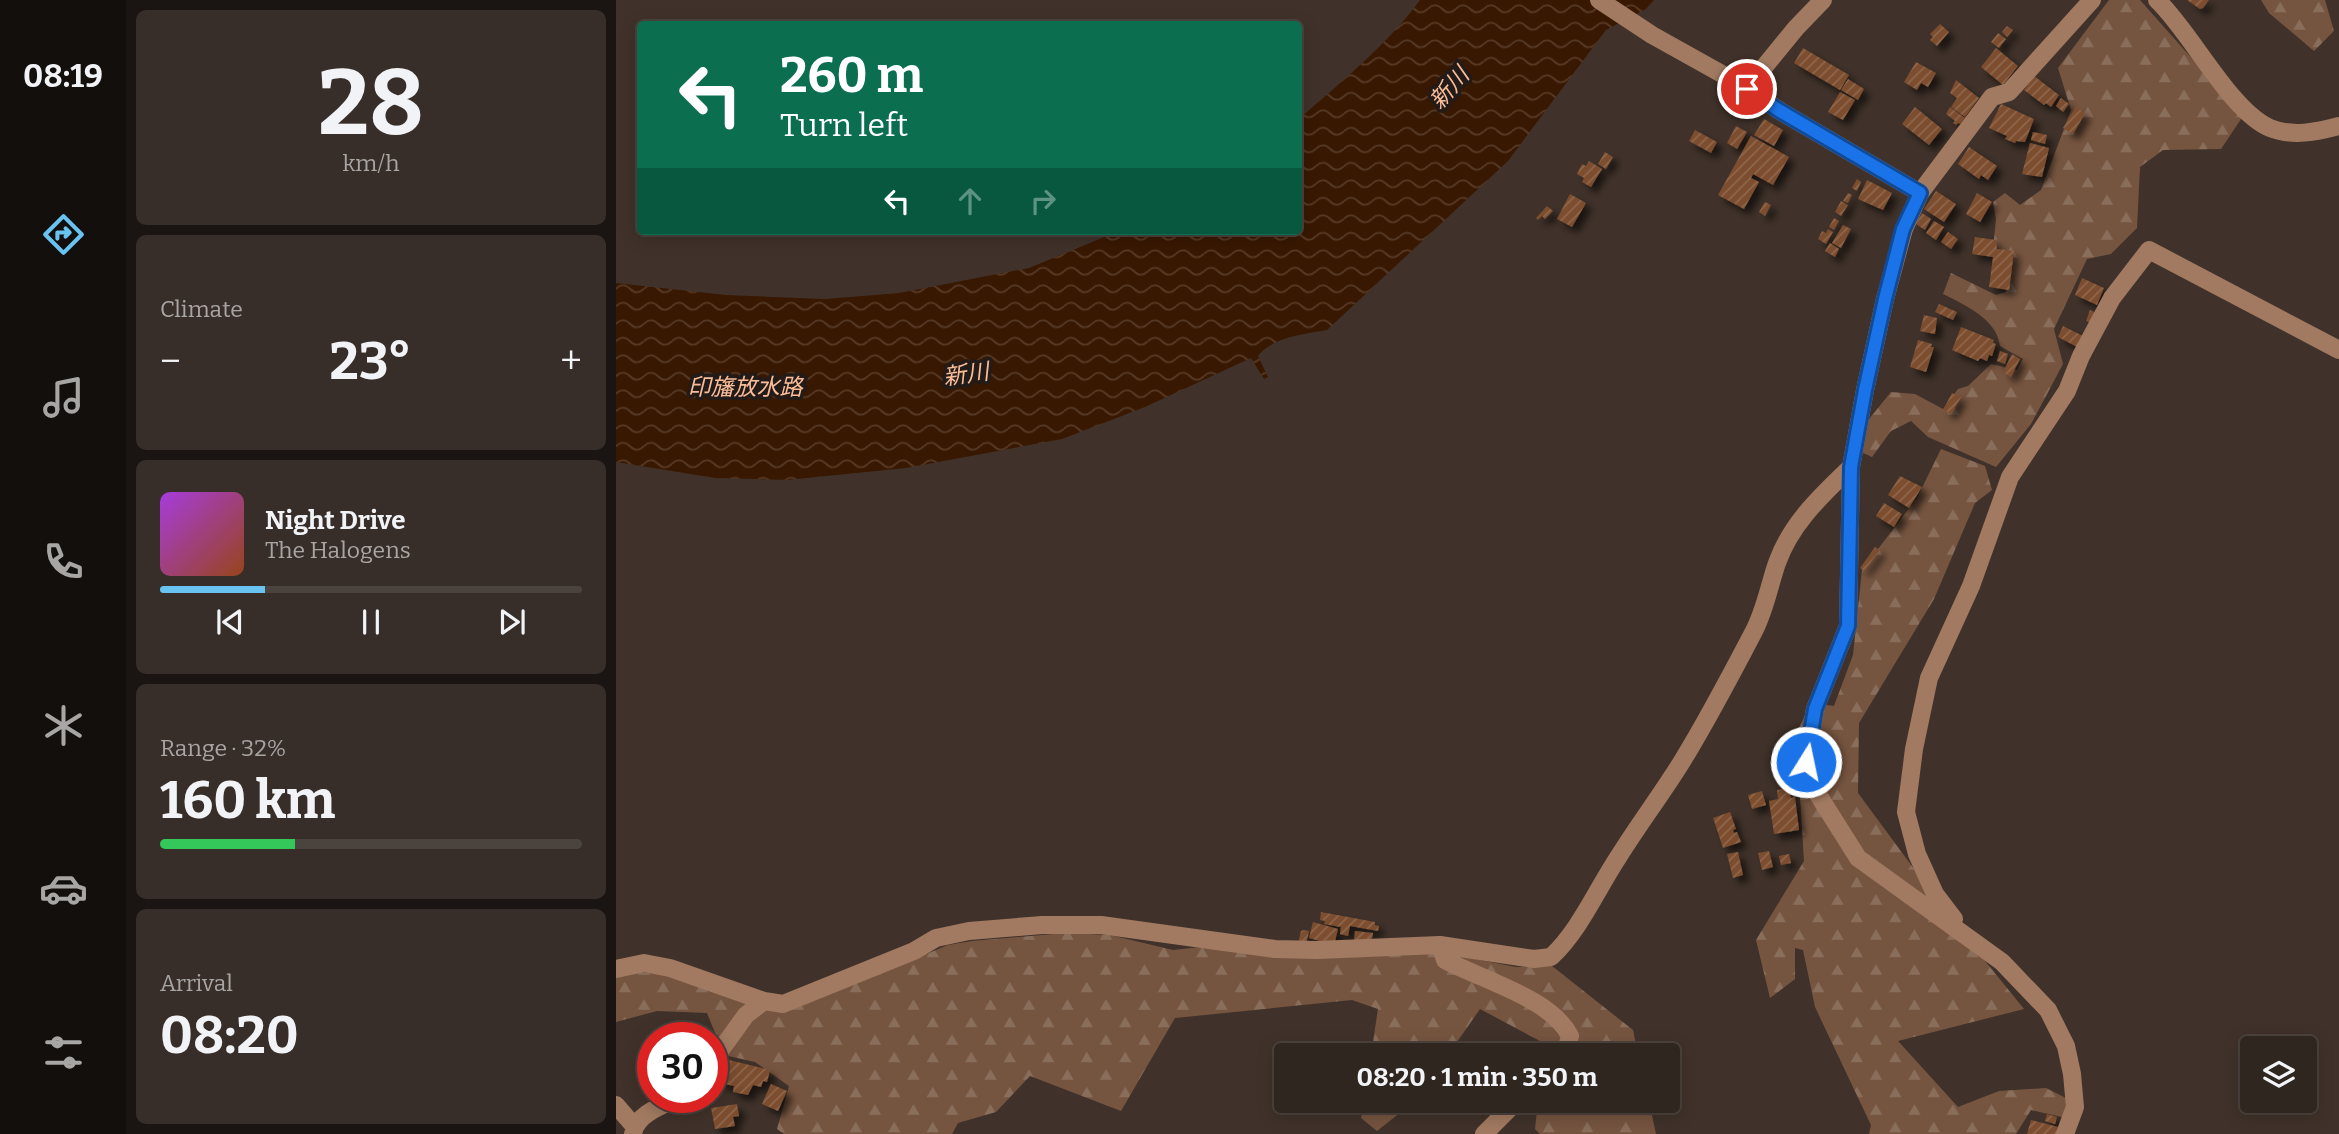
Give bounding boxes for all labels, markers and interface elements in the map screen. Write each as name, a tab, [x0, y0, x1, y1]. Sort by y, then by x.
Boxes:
text: 260 m	[780, 46, 923, 105]
text: 28	[318, 49, 424, 158]
icon: left	[665, 49, 756, 140]
text: 08:19	[23, 57, 103, 95]
water label: 新川	[1423, 59, 1477, 115]
pin	[1717, 59, 1777, 119]
icon: arrive	[1728, 70, 1766, 108]
text: Turn left	[780, 106, 908, 144]
text: km/h	[343, 149, 399, 177]
icon: left	[878, 182, 916, 220]
icon: ahead	[951, 182, 989, 220]
icon: right	[1024, 182, 1062, 220]
icon: directions	[39, 210, 88, 259]
text: Climate	[160, 295, 243, 323]
text: 23°	[330, 330, 412, 393]
text: −	[160, 338, 181, 384]
text: +	[560, 338, 582, 384]
water label: 新川	[941, 357, 994, 391]
icon: music	[39, 373, 88, 422]
water label: 印旛放水路	[688, 373, 805, 401]
text: Night Drive	[265, 505, 406, 536]
text: The Halogens	[265, 536, 411, 564]
icon: phone	[39, 537, 88, 586]
icon: previous	[211, 603, 249, 641]
icon: pause	[352, 603, 390, 641]
icon: next	[493, 603, 531, 641]
icon: climate	[39, 701, 88, 750]
position arrow	[1769, 725, 1843, 799]
text: Range · 32%	[160, 734, 286, 762]
text: 160 km	[160, 769, 335, 832]
icon: car	[39, 864, 88, 913]
text: Arrival	[160, 969, 233, 997]
text: 08:20	[160, 1004, 299, 1067]
speed limit sign: 30	[637, 1022, 728, 1113]
icon: filters	[39, 1028, 88, 1077]
map controls	[2240, 1036, 2317, 1113]
button: layers	[2240, 1036, 2317, 1113]
text: 08:20 · 1 min · 350 m	[1356, 1062, 1598, 1093]

